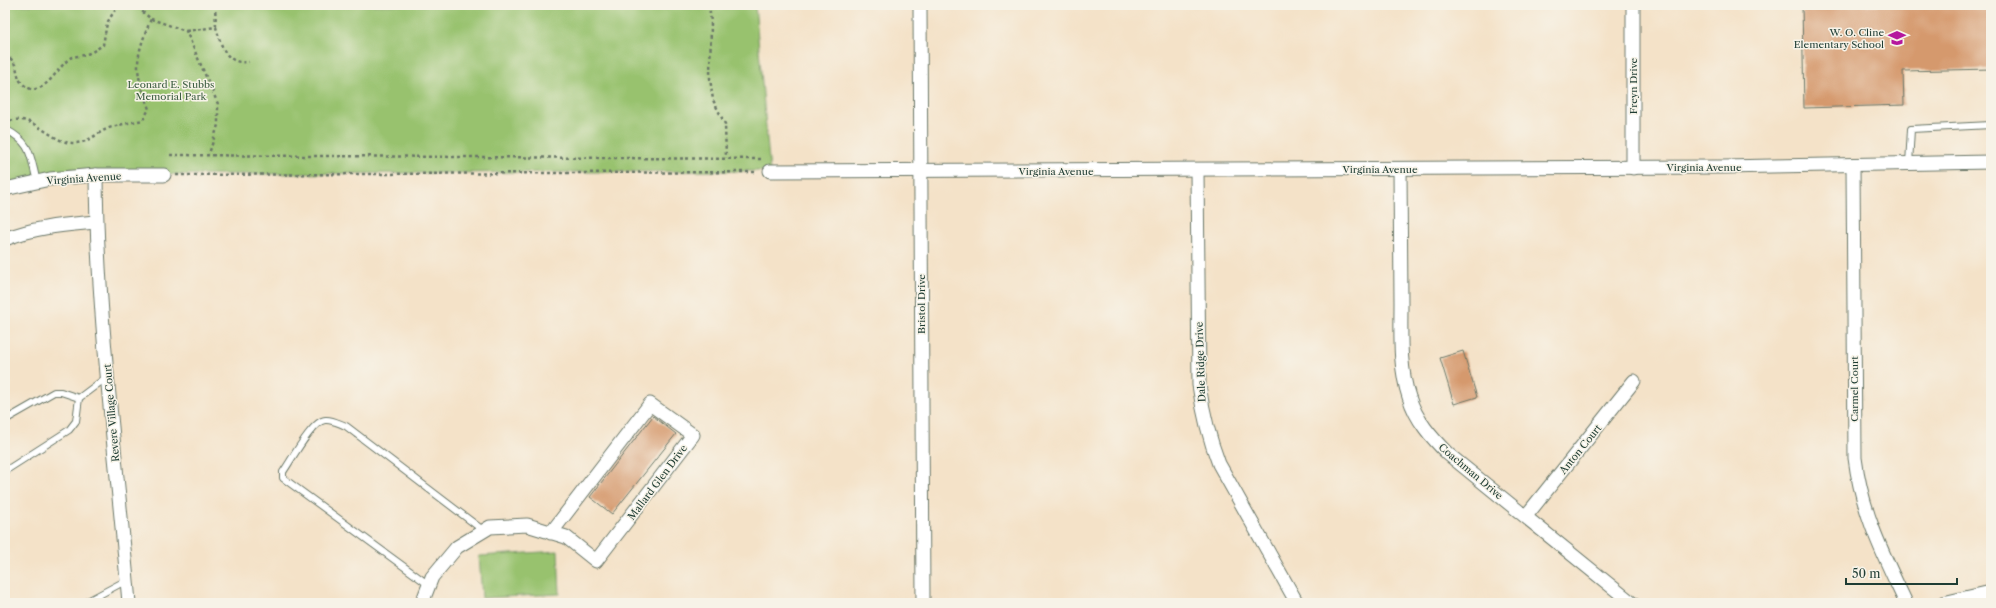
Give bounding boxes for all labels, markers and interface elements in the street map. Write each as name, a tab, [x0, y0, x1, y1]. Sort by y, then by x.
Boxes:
place label: W. O. Cline Elementary School	[1794, 26, 1884, 51]
school or university icon: W. O. Cline Elementary School	[1887, 28, 1907, 48]
street label: Freyn Drive	[1627, 57, 1640, 114]
park label: Leonard E. Stubbs Memorial Park	[128, 78, 214, 103]
street label: Virginia Avenue	[1665, 161, 1742, 174]
street label: Virginia Avenue	[1341, 163, 1418, 176]
street label: Virginia Avenue	[1017, 165, 1094, 178]
street label: Virginia Avenue	[45, 169, 122, 188]
street label: Bristol Drive	[915, 274, 928, 334]
street label: Dale Ridge Drive	[1193, 321, 1208, 402]
street label: Carmel Court	[1848, 356, 1861, 422]
street label: Revere Village Court	[101, 363, 122, 462]
street label: Anton Court	[1556, 422, 1605, 478]
street label: Coachman Drive	[1436, 441, 1506, 502]
street label: Mallard Glen Drive	[625, 442, 690, 523]
scale bar	[1846, 560, 1957, 586]
text: 50 m	[1852, 566, 1881, 581]

